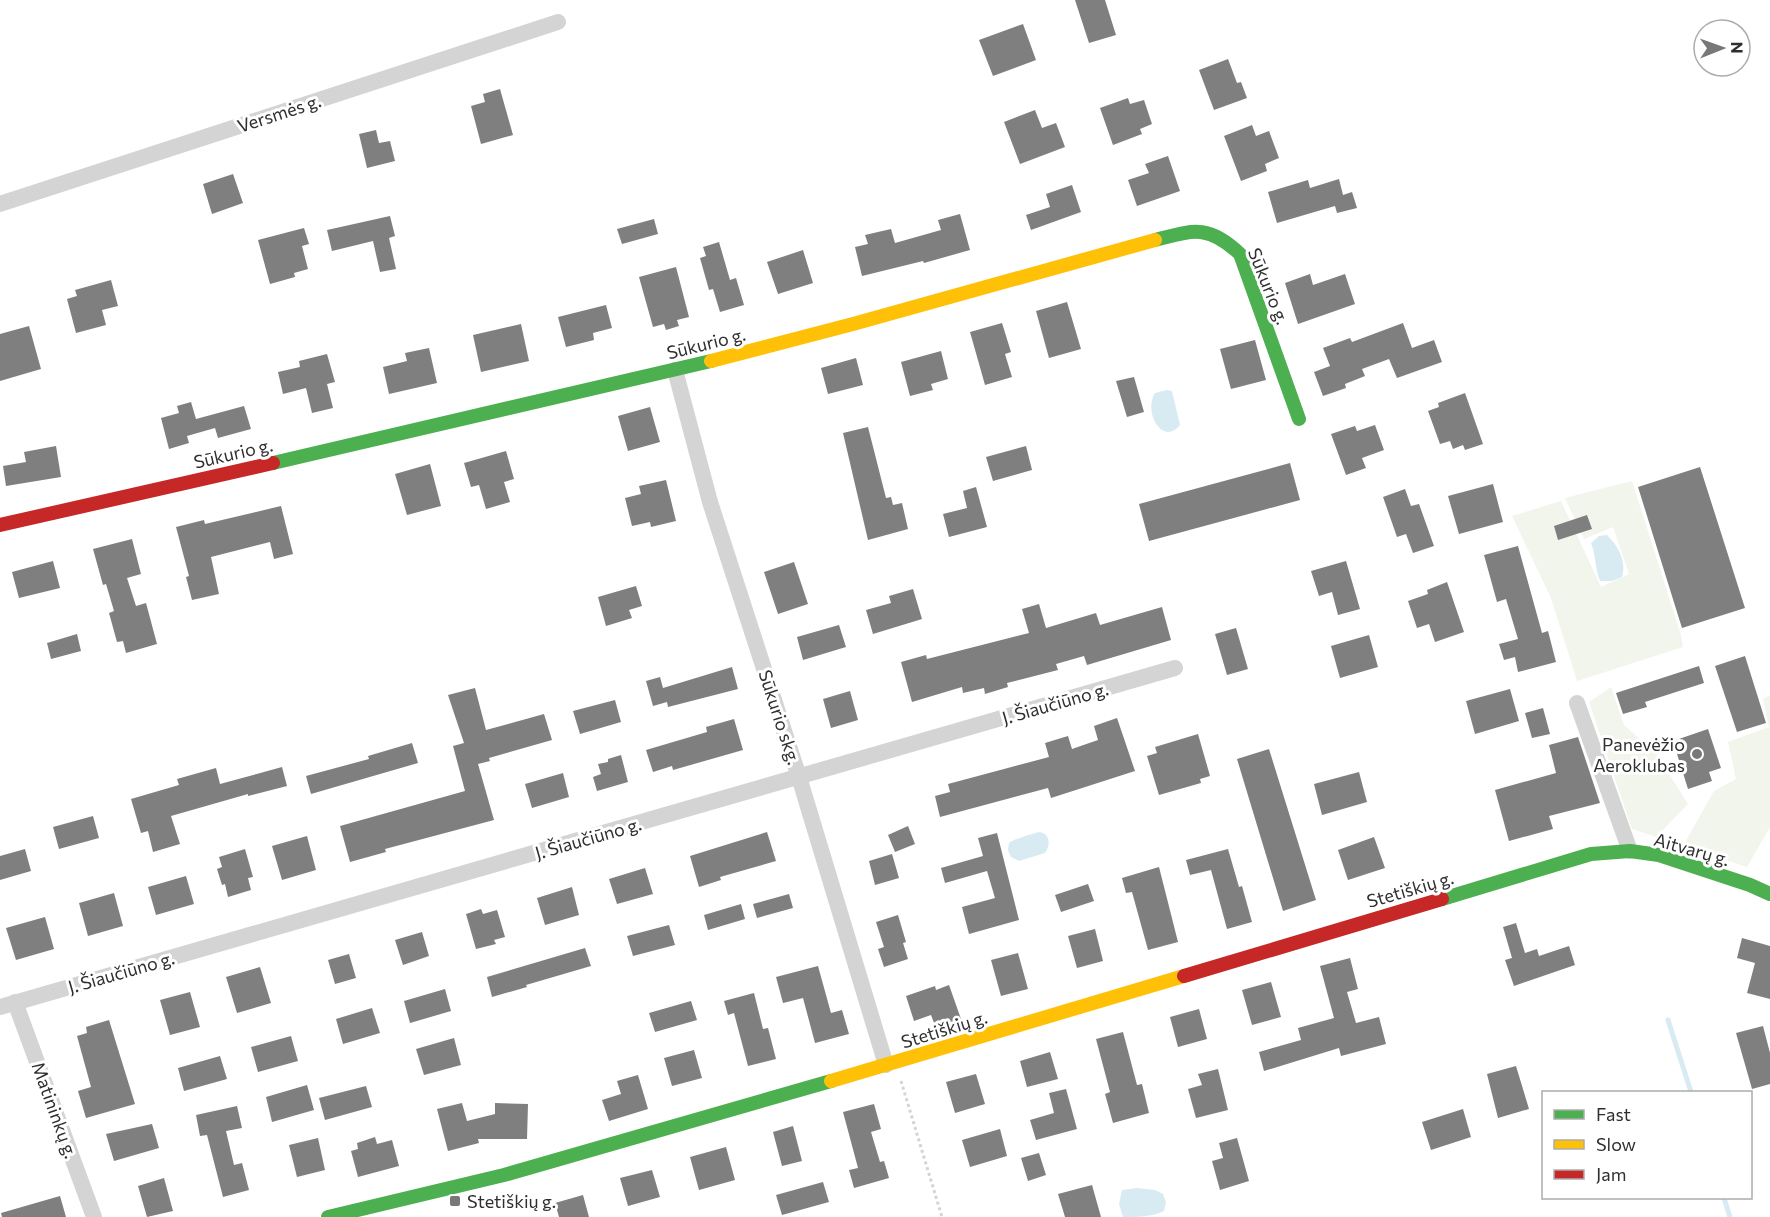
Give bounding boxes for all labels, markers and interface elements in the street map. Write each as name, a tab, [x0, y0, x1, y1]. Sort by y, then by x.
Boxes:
north arrow	[1692, 18, 1752, 78]
text: N	[1728, 42, 1747, 54]
street label: Versmės g.	[234, 89, 324, 137]
street label: Sūkurio g.	[1244, 245, 1294, 327]
street label: Sūkurio g.	[664, 323, 748, 363]
street label: Sūkurio g.	[191, 433, 275, 473]
street label: Sūkurio skg.	[754, 667, 806, 767]
street label: J. Šiaučiūno g.	[999, 677, 1111, 729]
place label: Panevėžio Aeroklubas	[1593, 733, 1685, 776]
marker: Panevėžio Aeroklubas	[1690, 747, 1704, 761]
street label: J. Šiaučiūno g.	[532, 812, 644, 864]
street label: Aitvarų g.	[1652, 828, 1732, 870]
street label: Stetiškių g.	[1364, 866, 1456, 912]
street label: J. Šiaučiūno g.	[65, 946, 177, 998]
street label: Stetiškių g.	[898, 1005, 990, 1053]
street label: Matininkų g.	[27, 1059, 83, 1161]
legend	[1542, 1091, 1752, 1199]
text: Fast	[1596, 1103, 1631, 1125]
text: Slow	[1596, 1133, 1636, 1155]
text: Jam	[1596, 1163, 1626, 1185]
place label: Stetiškių g.	[467, 1190, 556, 1212]
marker: Stetiškių g.	[448, 1194, 462, 1208]

